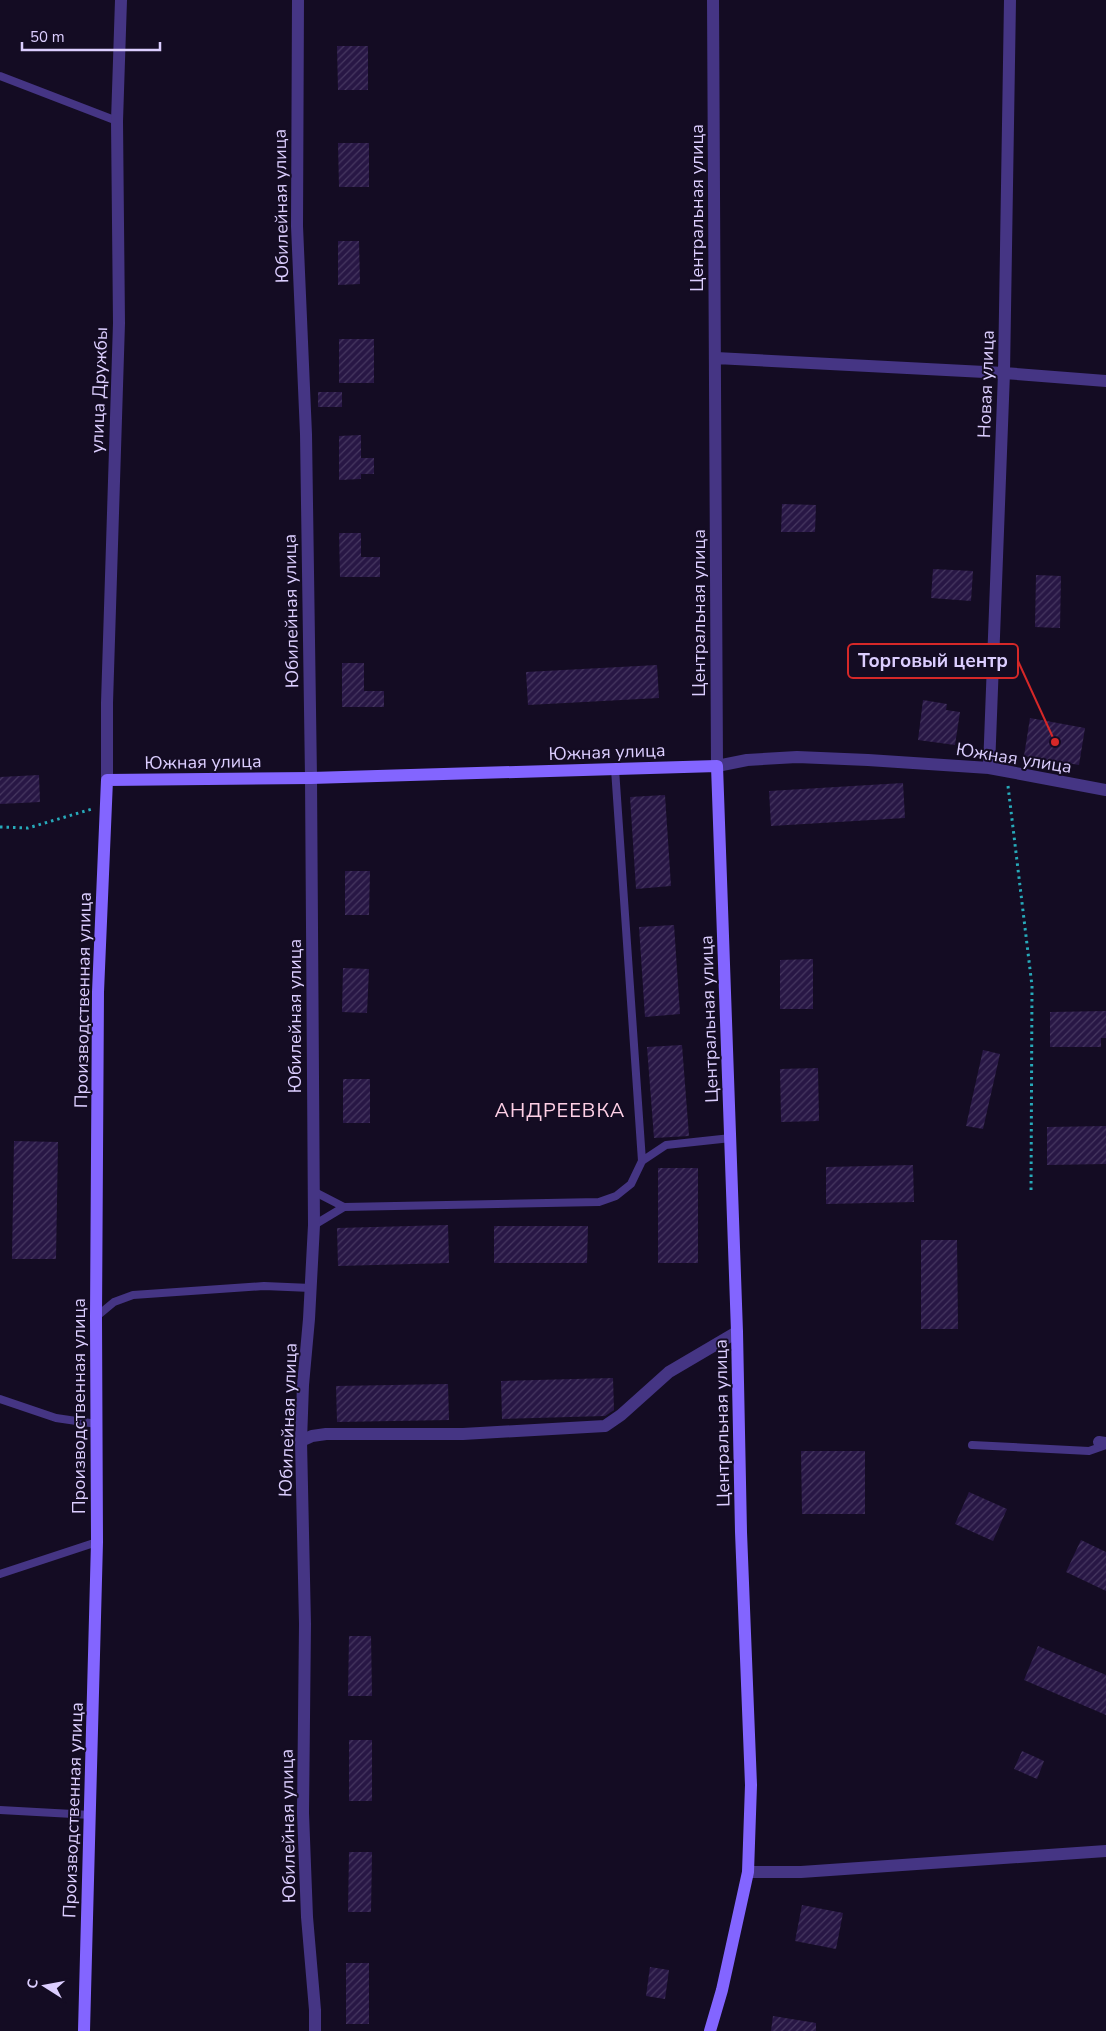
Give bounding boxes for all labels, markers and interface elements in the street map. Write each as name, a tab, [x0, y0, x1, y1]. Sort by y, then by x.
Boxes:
scale bar	[22, 20, 160, 52]
text: 50 m	[30, 27, 65, 47]
street label: Центральная улица	[685, 124, 709, 292]
street label: Юбилейная улица	[268, 129, 294, 283]
street label: улица Дружбы	[85, 326, 113, 454]
street label: Новая улица	[972, 330, 1000, 438]
street label: Центральная улица	[687, 529, 711, 697]
street label: Юбилейная улица	[278, 534, 304, 688]
callout: Торговый центр	[848, 644, 1018, 678]
text: Торговый центр	[858, 648, 1008, 674]
street label: Южная улица	[954, 737, 1074, 779]
street label: Южная улица	[548, 738, 666, 766]
street label: Южная улица	[144, 749, 262, 775]
street label: Производственная улица	[69, 892, 97, 1108]
street label: Центральная улица	[694, 935, 724, 1103]
street label: Юбилейная улица	[283, 939, 307, 1093]
district label: АНДРЕЕВКА	[495, 1097, 625, 1124]
street label: Производственная улица	[67, 1298, 91, 1514]
street label: Центральная улица	[709, 1339, 735, 1507]
street label: Юбилейная улица	[273, 1342, 303, 1498]
street label: Производственная улица	[57, 1702, 89, 1918]
street label: Юбилейная улица	[275, 1749, 301, 1903]
north arrow	[20, 1961, 70, 2011]
text: С	[22, 1977, 43, 1990]

